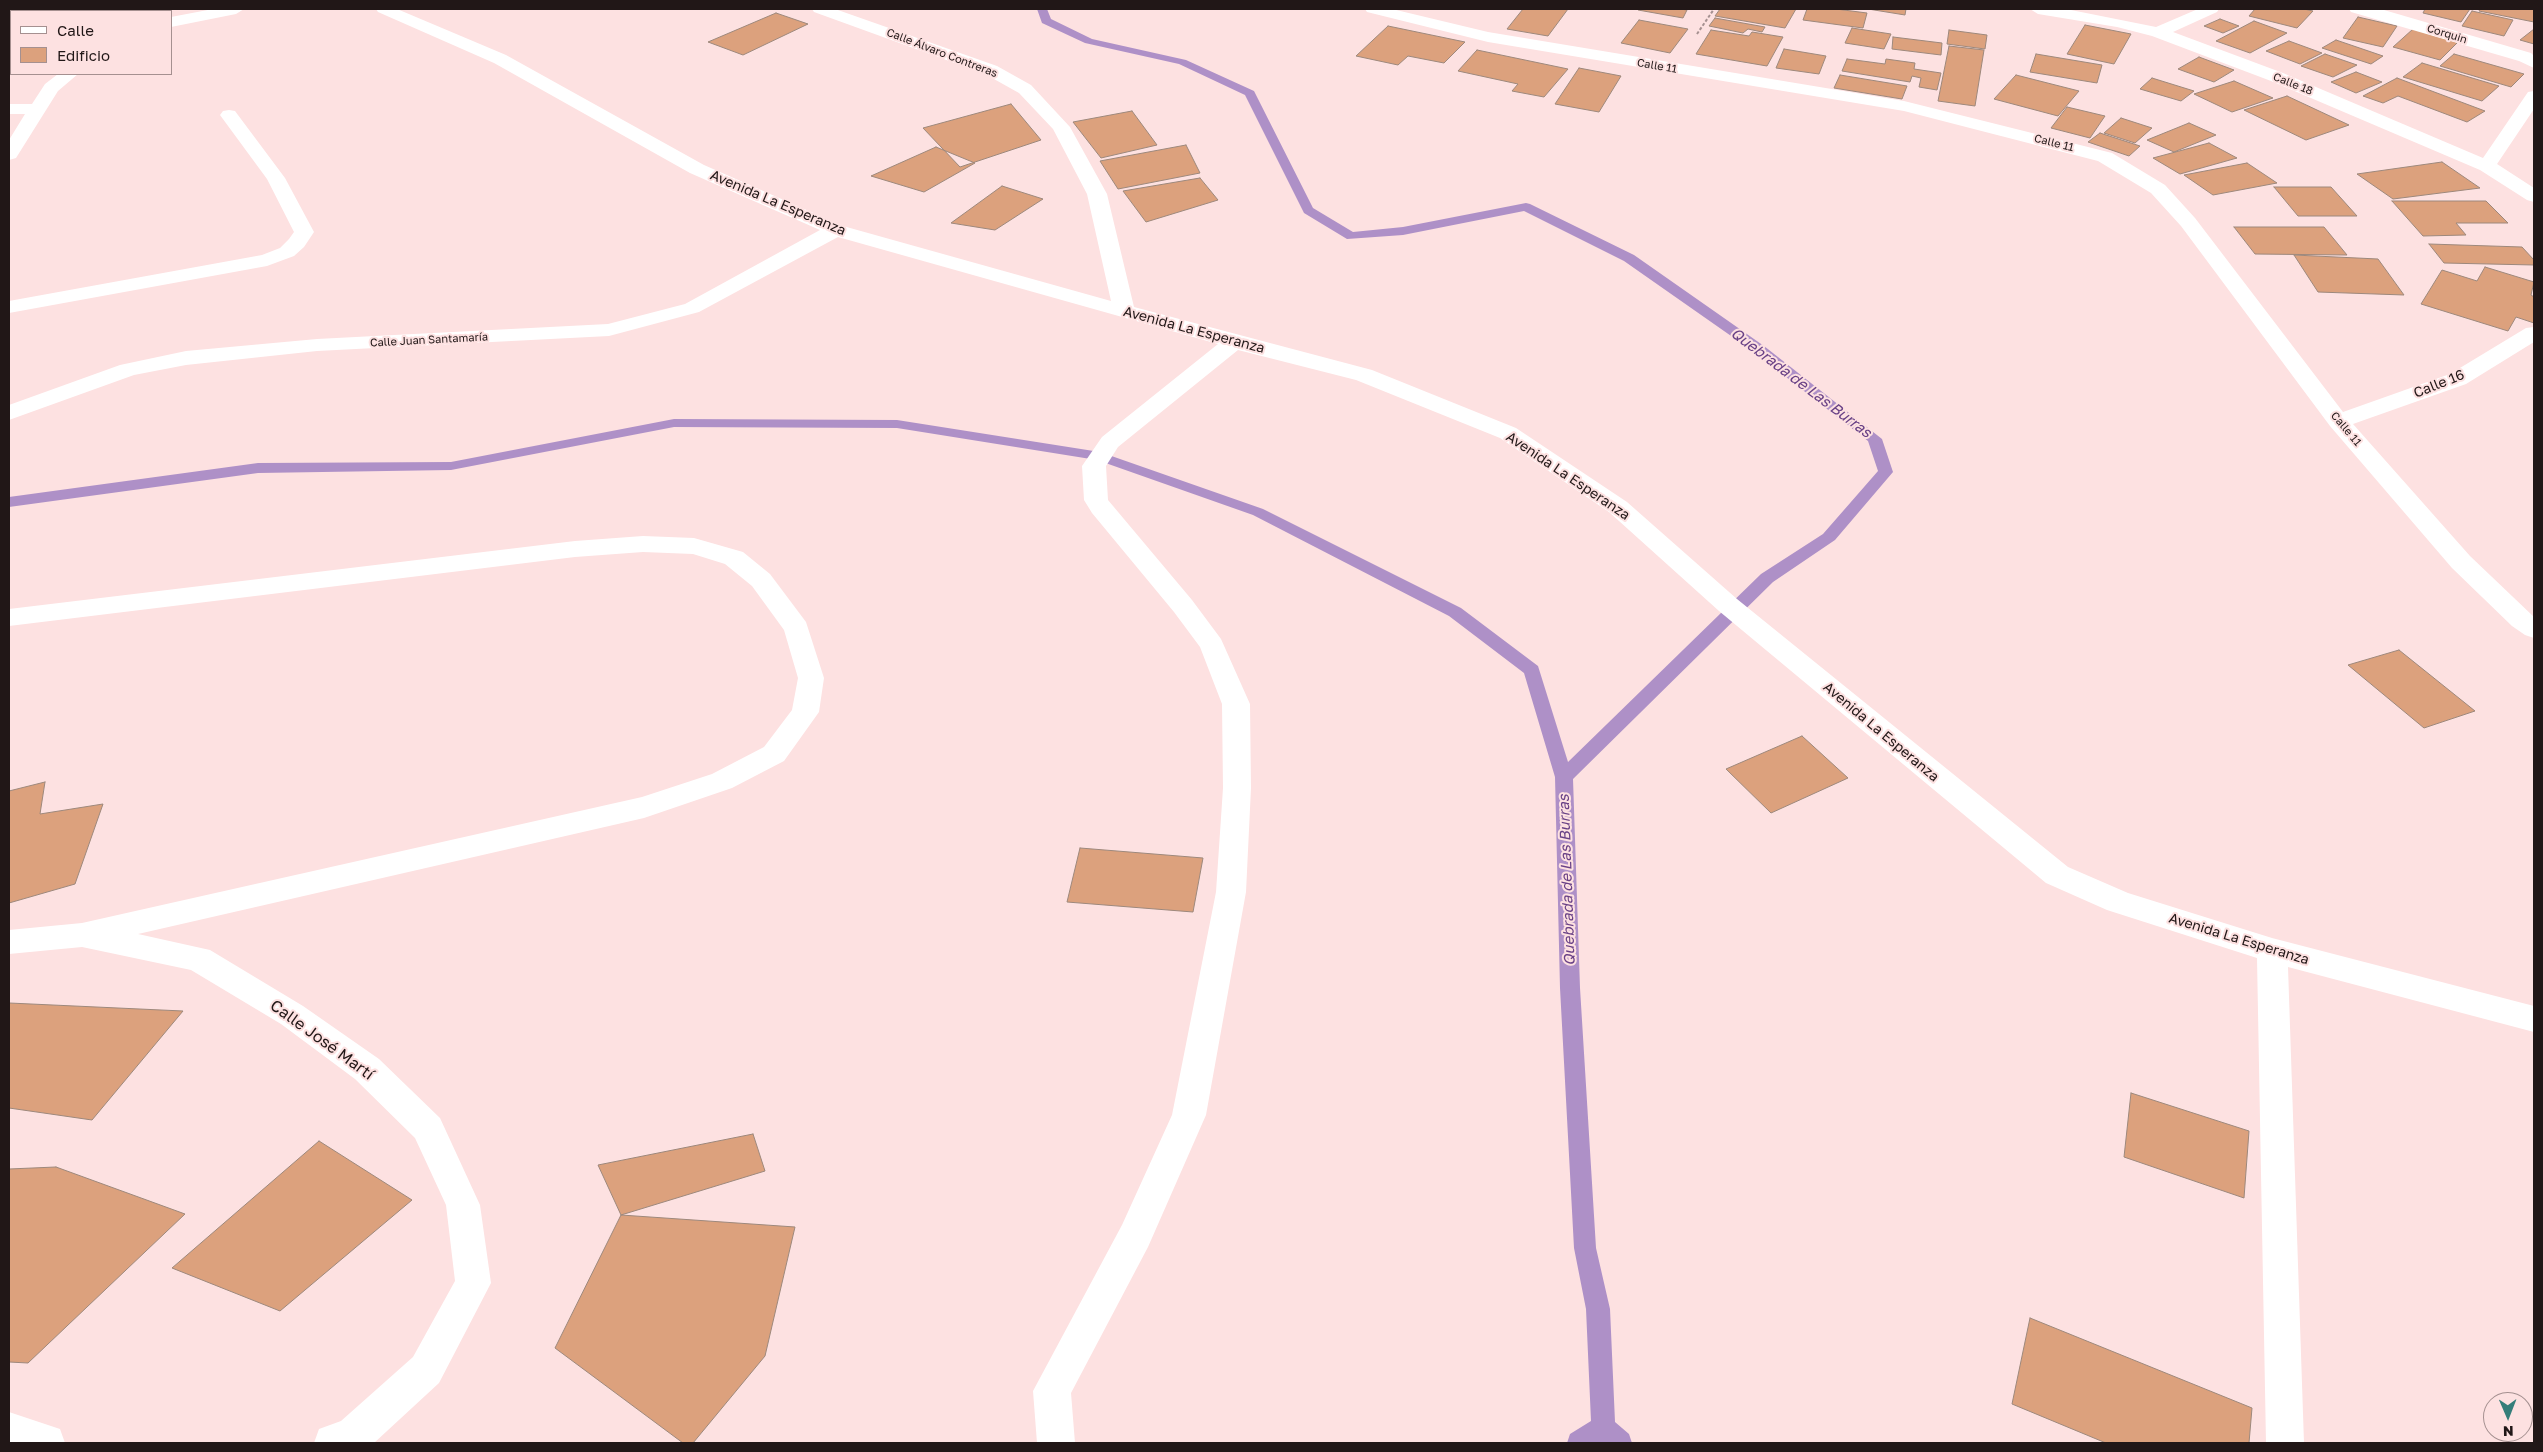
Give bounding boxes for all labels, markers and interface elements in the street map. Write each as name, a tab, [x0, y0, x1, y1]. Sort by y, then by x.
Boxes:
legend	[10, 10, 172, 75]
text: Calle	[57, 21, 94, 39]
street label: Corquin	[2425, 22, 2469, 46]
street label: Calle Álvaro Contreras	[885, 26, 999, 80]
text: Edificio	[57, 46, 110, 64]
street label: Calle 11	[1636, 56, 1678, 76]
street label: Calle 18	[2271, 70, 2315, 98]
street label: Calle 11	[2033, 132, 2075, 154]
street label: Avenida La Esperanza	[708, 167, 848, 239]
street label: Avenida La Esperanza	[1121, 303, 1267, 357]
water label: Quebrada de Las Burras	[1727, 324, 1875, 442]
street label: Calle Juan Santamaría	[370, 330, 488, 350]
street label: Calle 16	[2411, 366, 2467, 402]
street label: Calle 11	[2328, 409, 2364, 449]
street label: Avenida La Esperanza	[1503, 428, 1633, 524]
street label: Avenida La Esperanza	[1820, 679, 1942, 785]
water label: Quebrada de Las Burras	[1555, 794, 1579, 966]
street label: Avenida La Esperanza	[2167, 910, 2311, 968]
street label: Calle José Martí	[266, 996, 378, 1084]
north arrow	[2483, 1392, 2533, 1442]
text: N	[2503, 1423, 2514, 1440]

